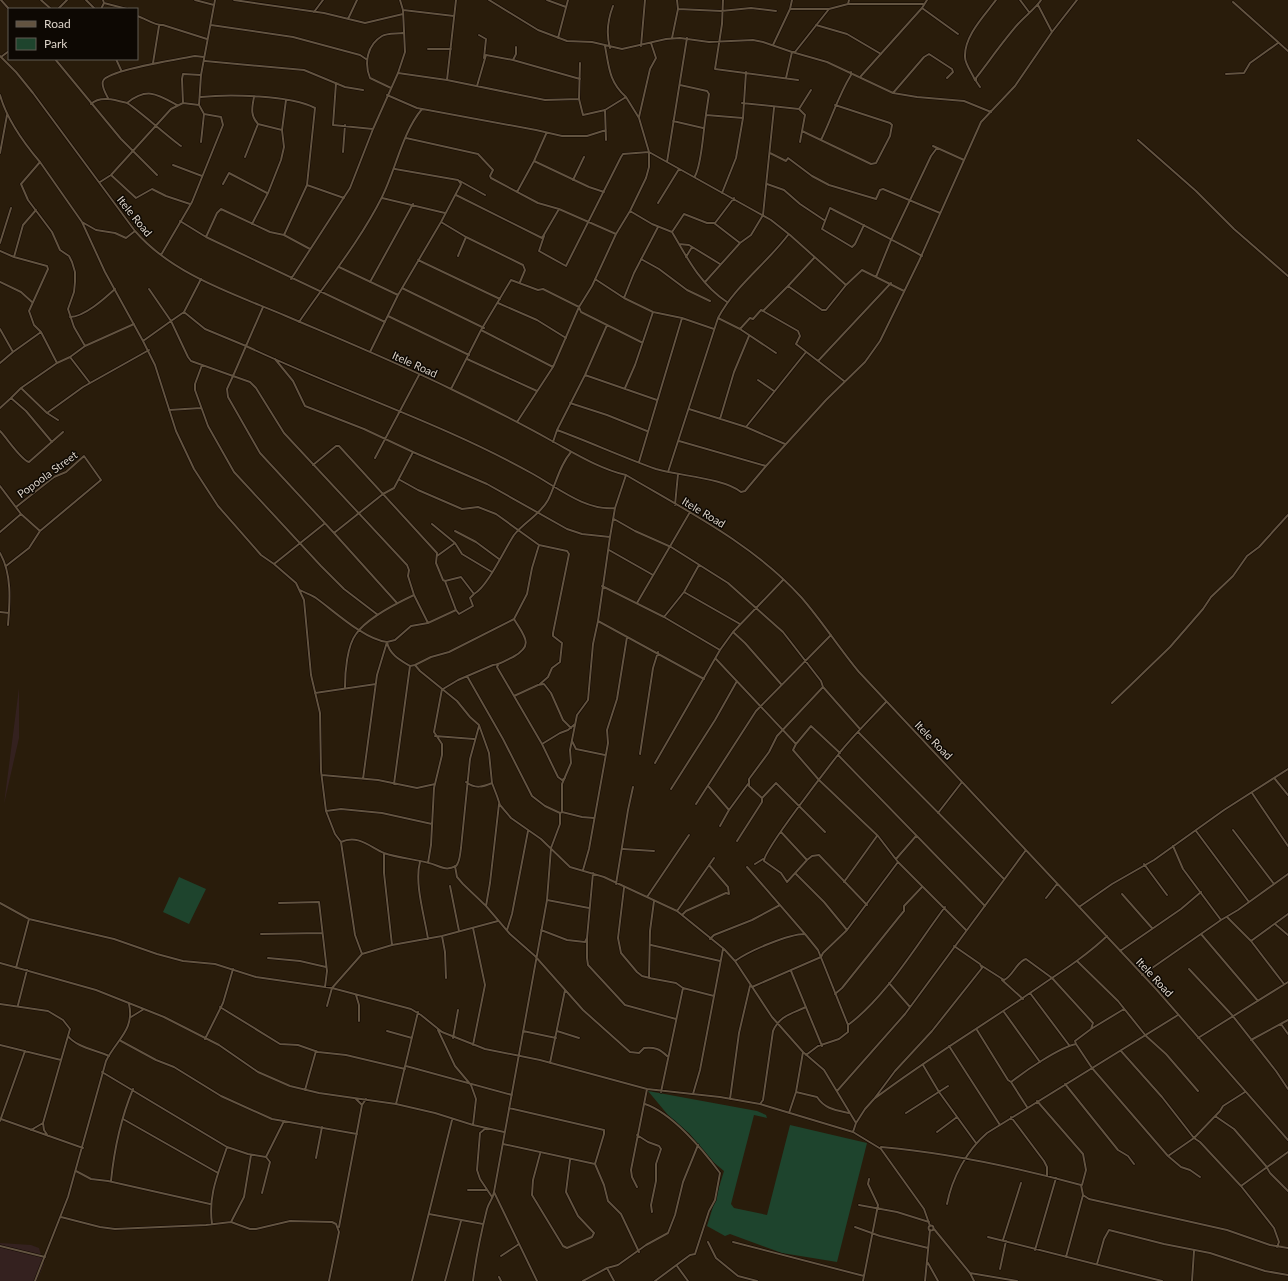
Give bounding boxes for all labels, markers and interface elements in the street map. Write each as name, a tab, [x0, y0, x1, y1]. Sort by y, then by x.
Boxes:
legend	[8, 8, 138, 60]
text: Road	[44, 16, 71, 31]
text: Park	[44, 36, 68, 51]
street label: Itele Road	[115, 193, 155, 239]
street label: Itele Road	[390, 348, 440, 380]
street label: Popoola Street	[14, 448, 80, 500]
street label: Itele Road	[680, 494, 728, 530]
street label: Itele Road	[913, 718, 955, 762]
street label: Itele Road	[1134, 955, 1176, 999]

